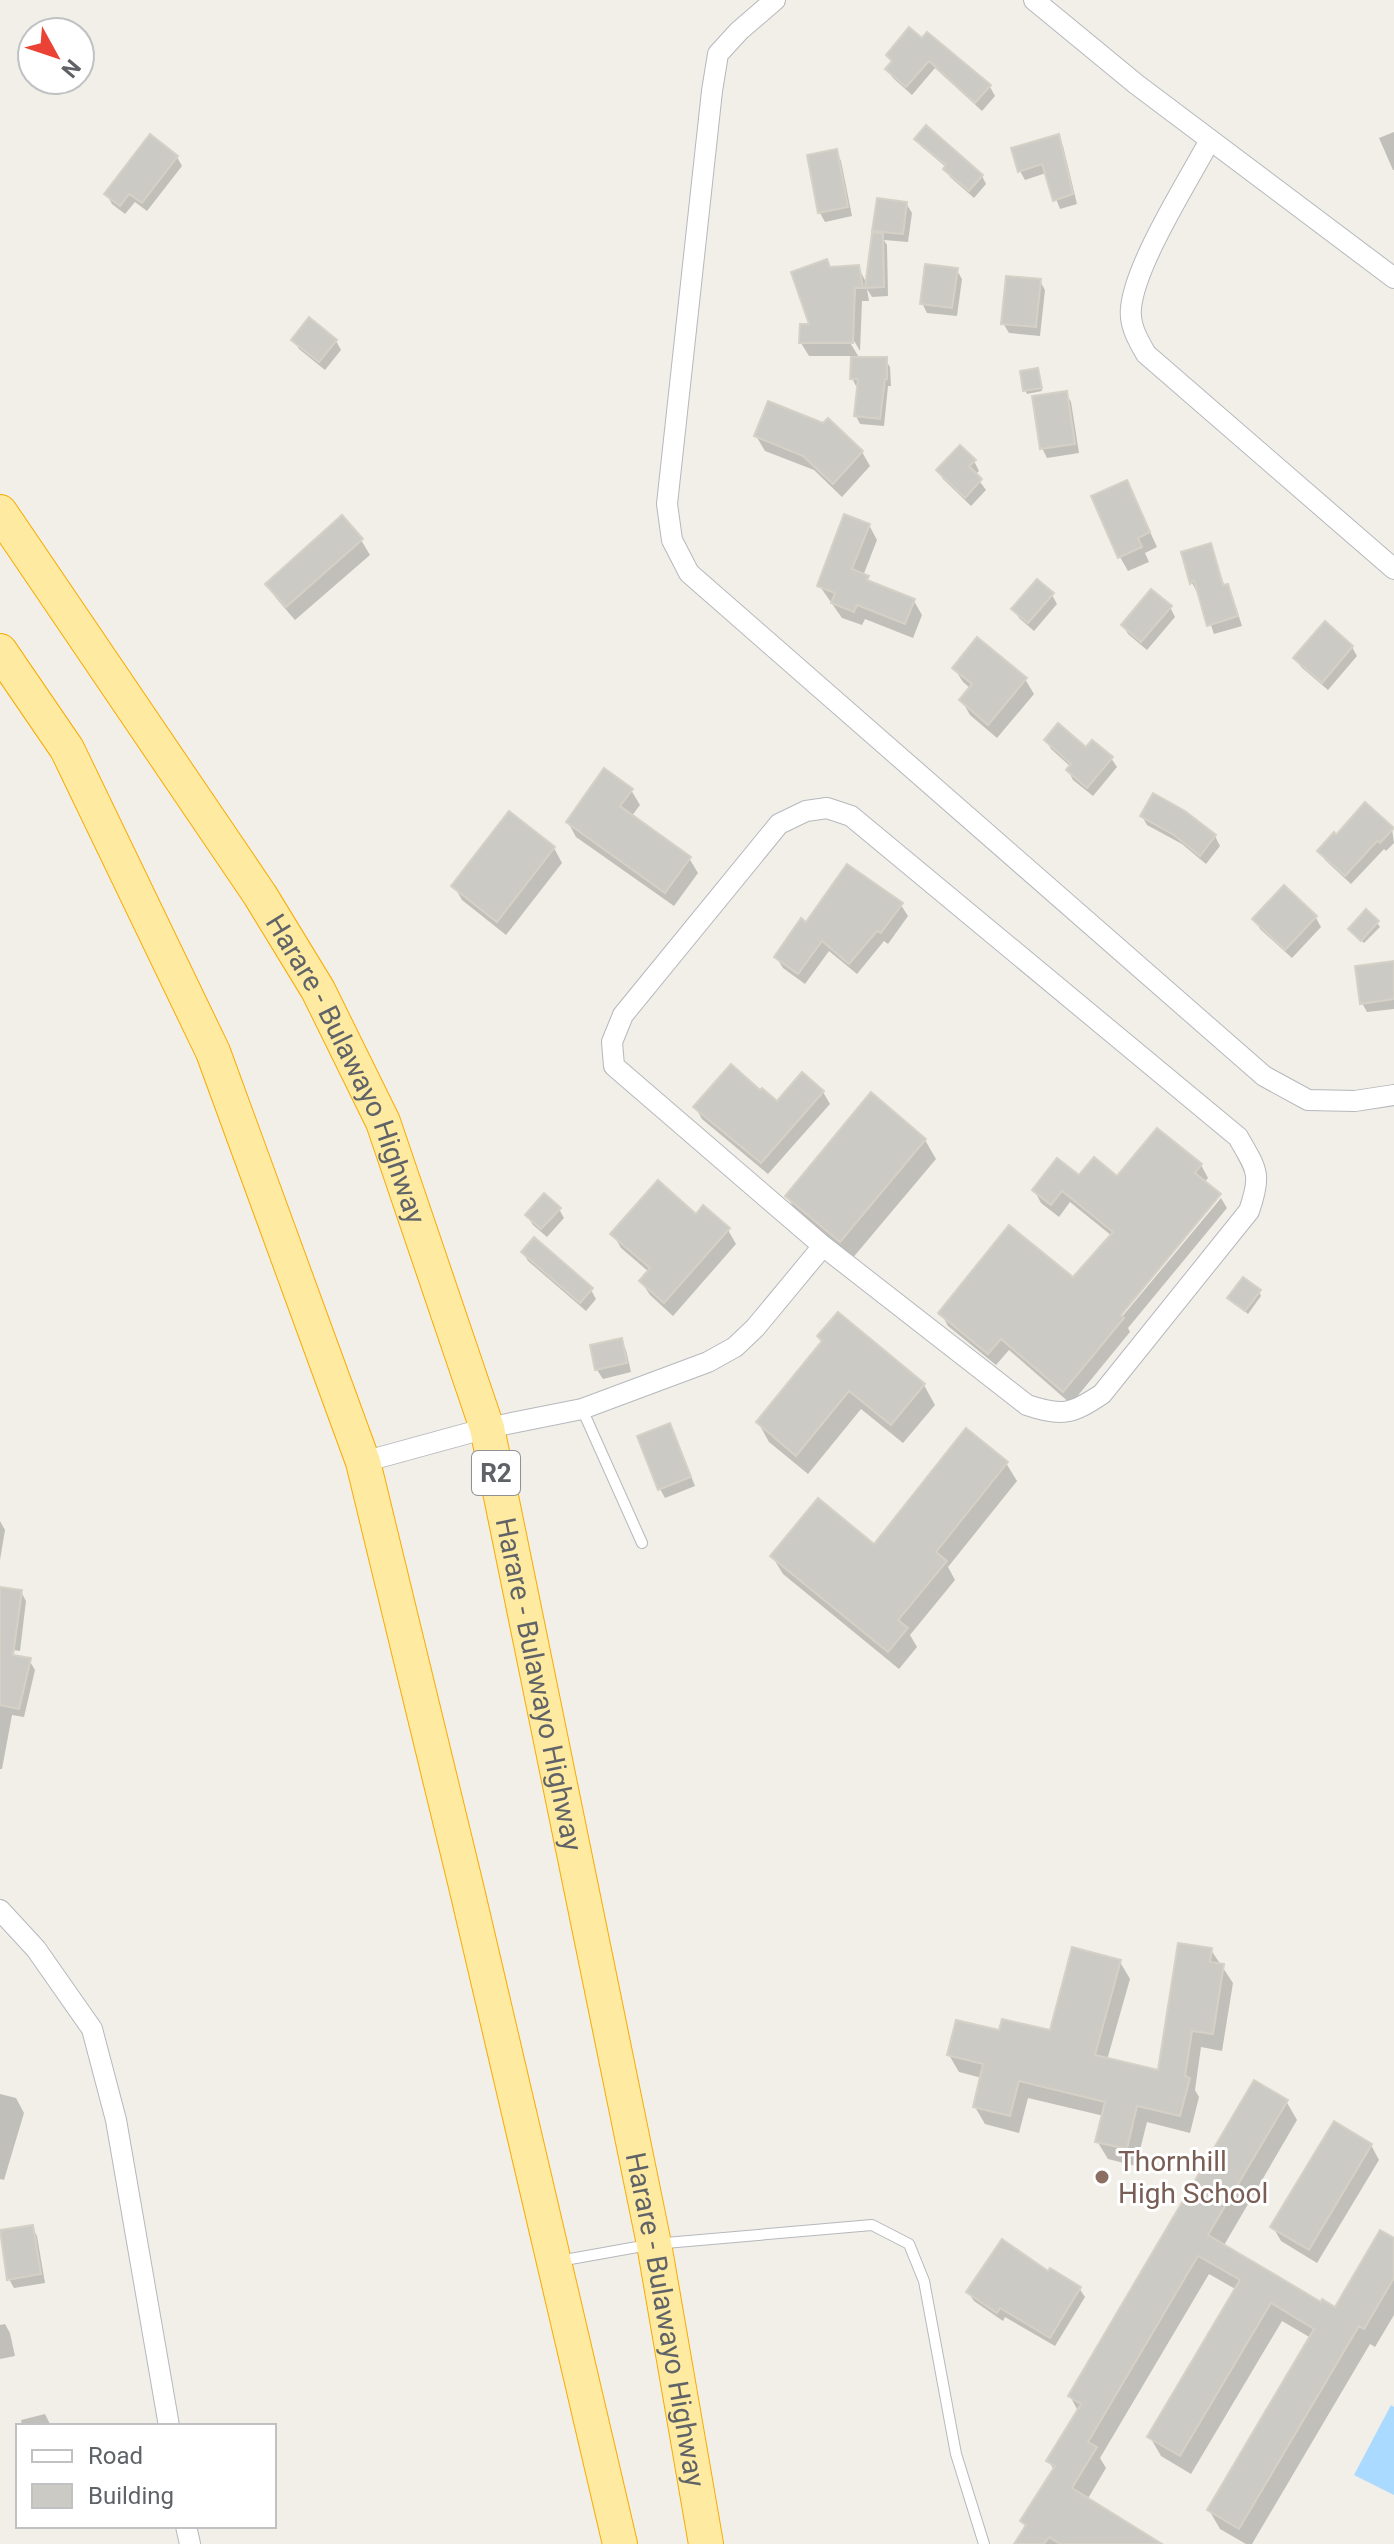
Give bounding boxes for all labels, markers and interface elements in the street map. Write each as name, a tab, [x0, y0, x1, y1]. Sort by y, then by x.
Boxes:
north arrow	[16, 16, 96, 96]
text: N	[56, 55, 86, 83]
street label: Harare - Bulawayo Highway	[259, 908, 432, 1228]
road number: R2	[472, 1451, 520, 1495]
street label: Harare - Bulawayo Highway	[489, 1515, 589, 1854]
place label: Thornhill High School	[1118, 2145, 1268, 2210]
street label: Harare - Bulawayo Highway	[619, 2150, 712, 2490]
marker: Thornhill High School	[1093, 2168, 1111, 2186]
legend	[16, 2424, 276, 2528]
text: Road	[88, 2442, 143, 2470]
text: Building	[88, 2482, 174, 2510]

